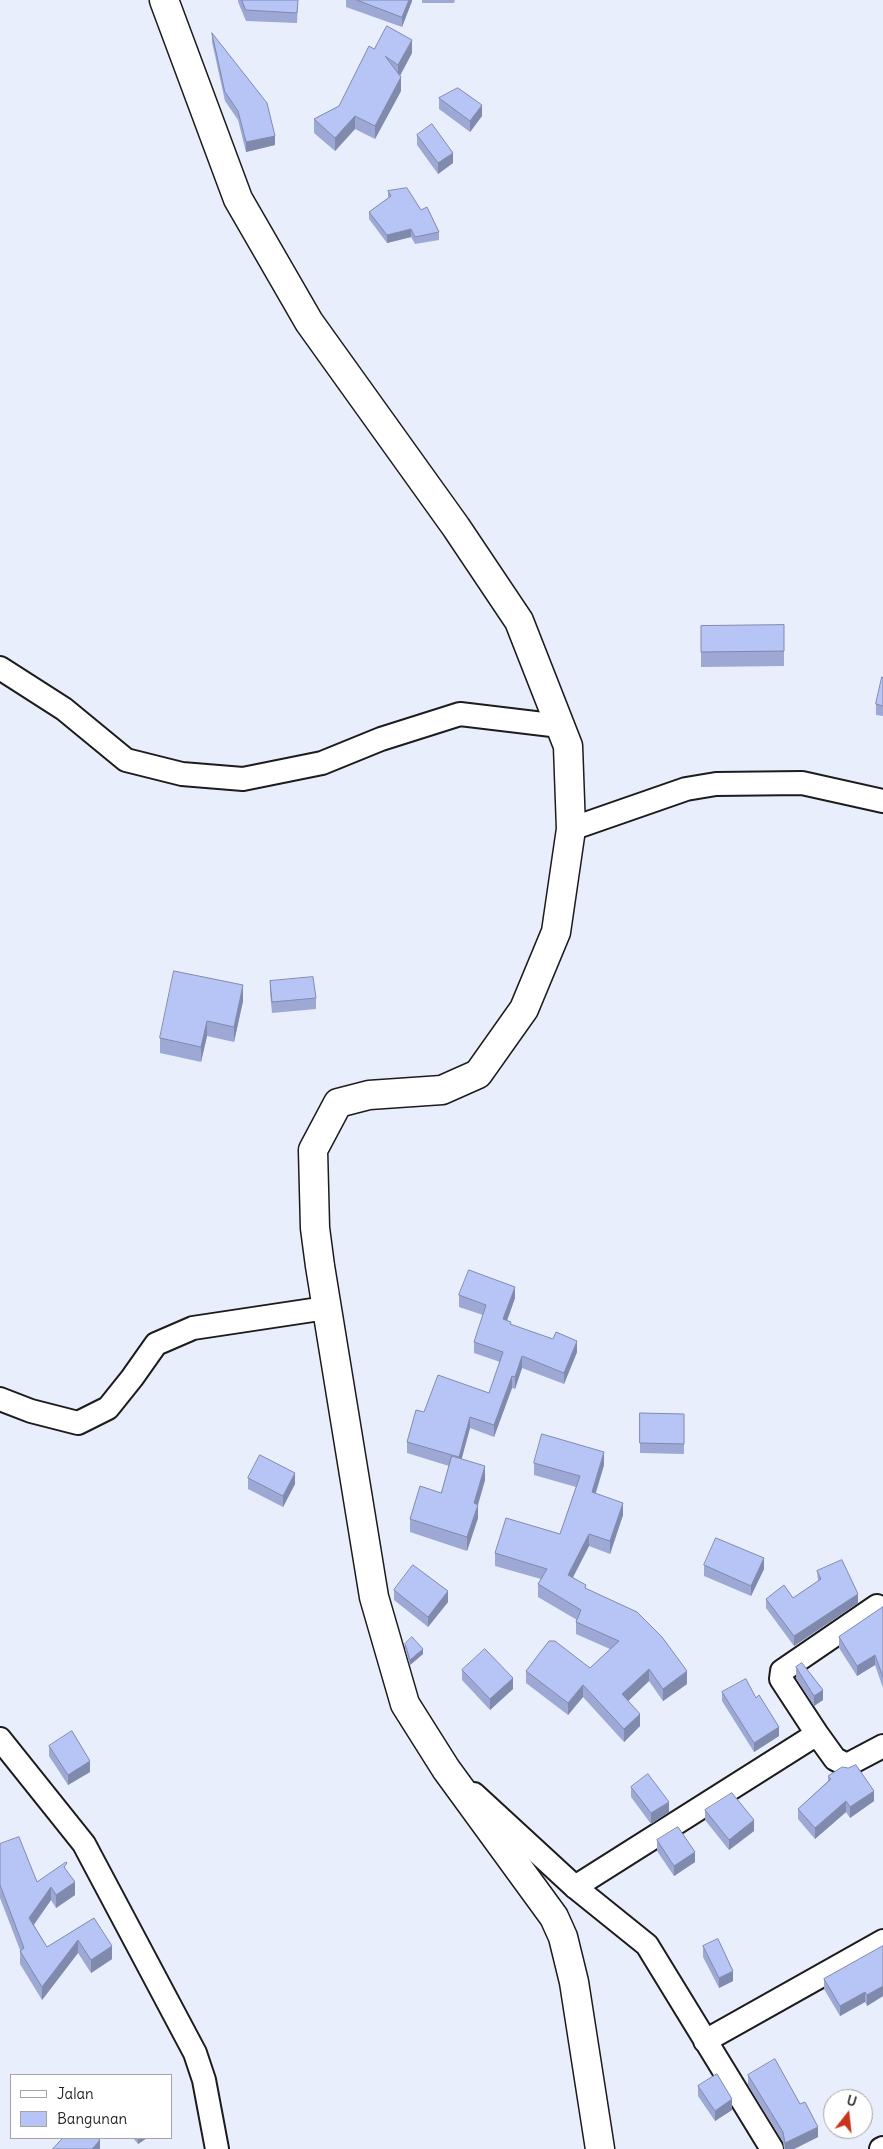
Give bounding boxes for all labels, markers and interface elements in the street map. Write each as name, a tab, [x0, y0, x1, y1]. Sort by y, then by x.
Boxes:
legend	[10, 2074, 172, 2139]
text: Jalan	[57, 2084, 94, 2103]
north arrow	[823, 2089, 873, 2139]
text: U	[845, 2091, 859, 2111]
text: Bangunan	[57, 2109, 127, 2128]

